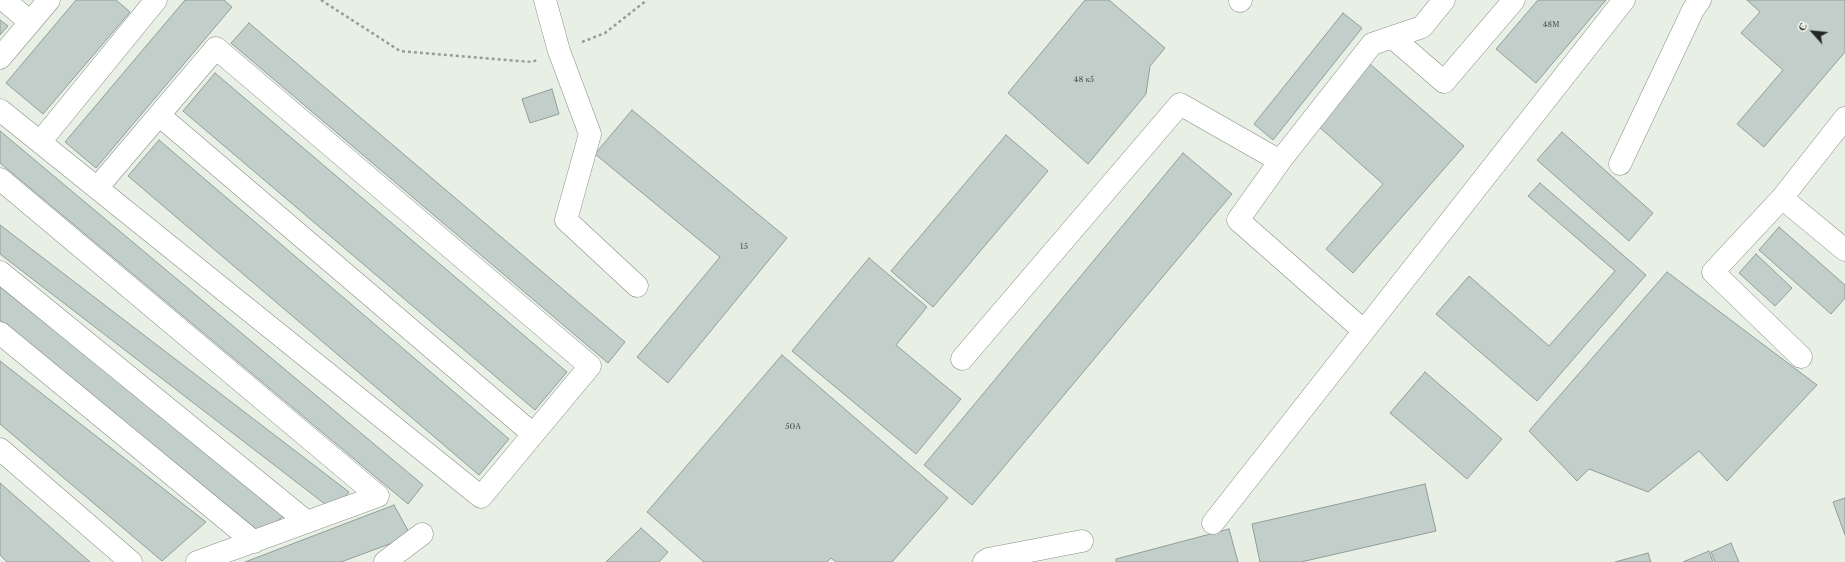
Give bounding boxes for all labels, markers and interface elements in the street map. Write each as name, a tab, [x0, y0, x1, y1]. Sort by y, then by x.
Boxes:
north arrow	[1793, 12, 1833, 52]
house number: 48М	[1543, 20, 1559, 30]
text: С	[1794, 20, 1810, 33]
house number: 48 к5	[1074, 75, 1094, 85]
house number: 15	[740, 242, 748, 252]
house number: 50А	[785, 422, 801, 432]

